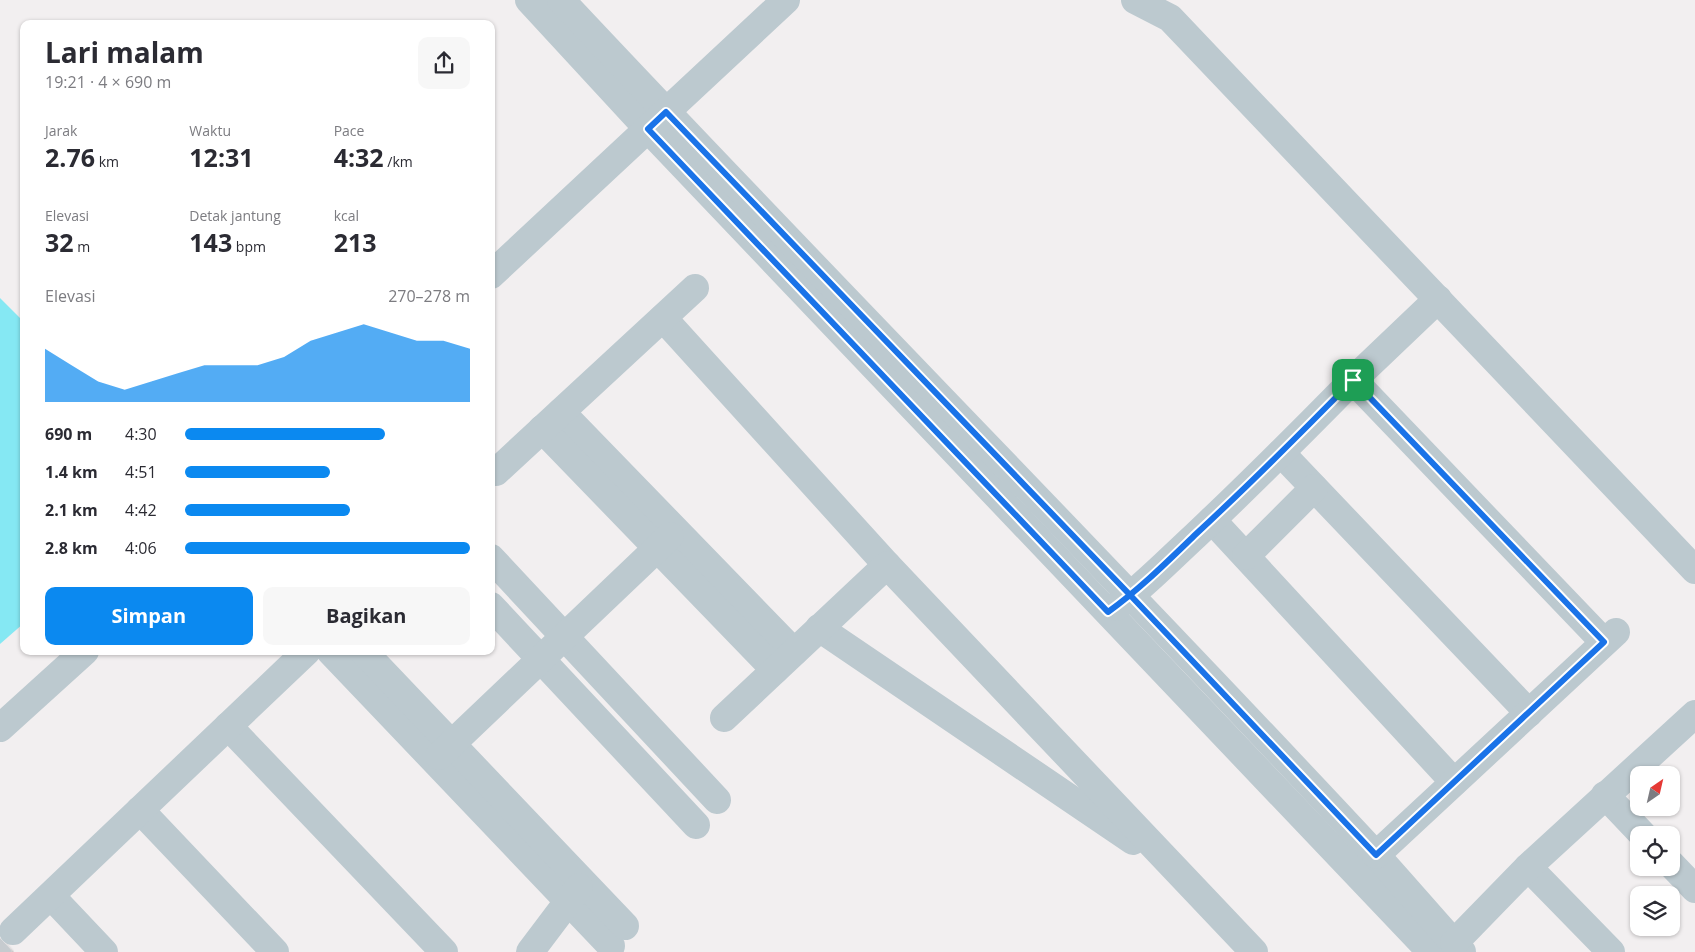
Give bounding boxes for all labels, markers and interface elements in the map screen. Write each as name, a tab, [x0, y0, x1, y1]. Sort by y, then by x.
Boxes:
text: Lari malam	[45, 33, 204, 71]
button: share	[418, 37, 470, 89]
text: 19:21 · 4 × 690 m	[45, 71, 171, 93]
text: Jarak	[45, 121, 77, 140]
text: Waktu	[189, 121, 231, 140]
text: Pace	[334, 121, 364, 140]
text: 2.76	[45, 140, 95, 174]
text: 12:31	[189, 140, 254, 174]
text: 4:32	[334, 140, 384, 174]
text: km	[95, 152, 119, 171]
text: /km	[384, 152, 413, 171]
text: Elevasi	[45, 206, 89, 225]
text: Detak jantung	[189, 206, 281, 225]
text: kcal	[334, 206, 359, 225]
text: 32	[45, 225, 74, 259]
text: 143	[189, 225, 232, 259]
text: 213	[334, 225, 377, 259]
text: m	[74, 237, 90, 256]
text: bpm	[232, 237, 266, 256]
text: Elevasi	[45, 285, 95, 307]
text: 270–278 m	[388, 285, 470, 307]
pin	[1332, 359, 1374, 401]
icon: arrive	[1339, 366, 1367, 394]
text: 690 m	[45, 423, 92, 445]
text: 4:30	[125, 423, 157, 445]
text: 1.4 km	[45, 461, 98, 483]
text: 4:51	[125, 461, 157, 483]
text: 2.1 km	[45, 499, 98, 521]
text: 4:42	[125, 499, 157, 521]
text: 2.8 km	[45, 537, 98, 559]
text: 4:06	[125, 537, 157, 559]
button: Simpan	[45, 587, 253, 645]
button: Bagikan	[263, 587, 470, 645]
north arrow	[1630, 766, 1680, 816]
map controls	[1630, 766, 1680, 936]
button: locate	[1630, 826, 1680, 876]
button: layers	[1630, 886, 1680, 936]

